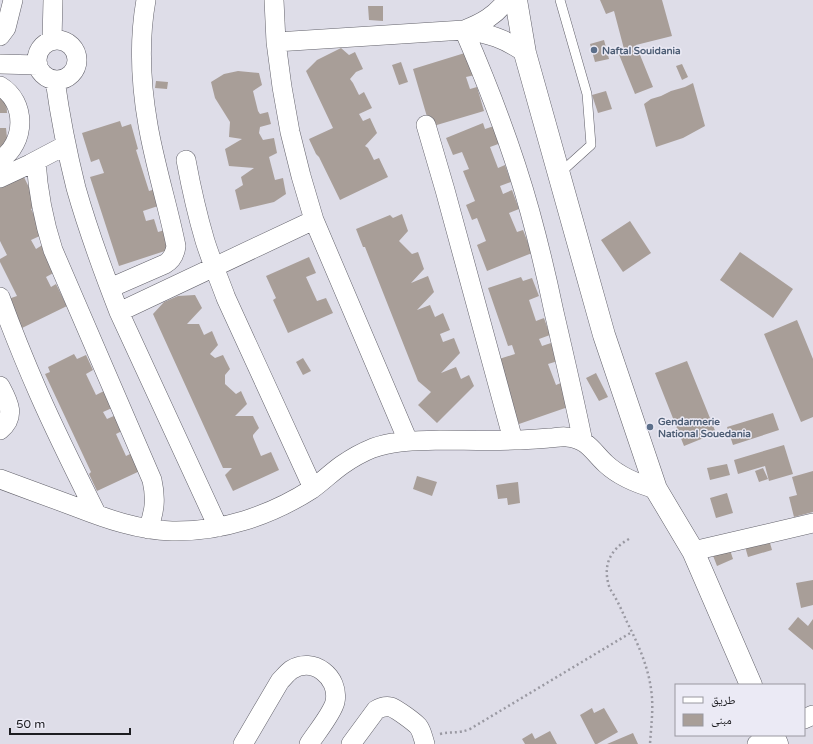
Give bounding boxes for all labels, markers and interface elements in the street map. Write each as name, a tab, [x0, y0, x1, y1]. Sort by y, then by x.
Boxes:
marker: Naftal Souidania	[589, 45, 599, 55]
place label: Naftal Souidania	[602, 45, 681, 57]
place label: Gendarmerie National Souedania	[658, 416, 751, 440]
marker: Gendarmerie National Souedania	[645, 422, 655, 432]
legend	[675, 684, 805, 736]
text: طريق	[711, 693, 736, 707]
scale bar	[10, 710, 130, 736]
text: مبنى	[711, 713, 732, 727]
text: 50 m	[16, 717, 45, 731]

